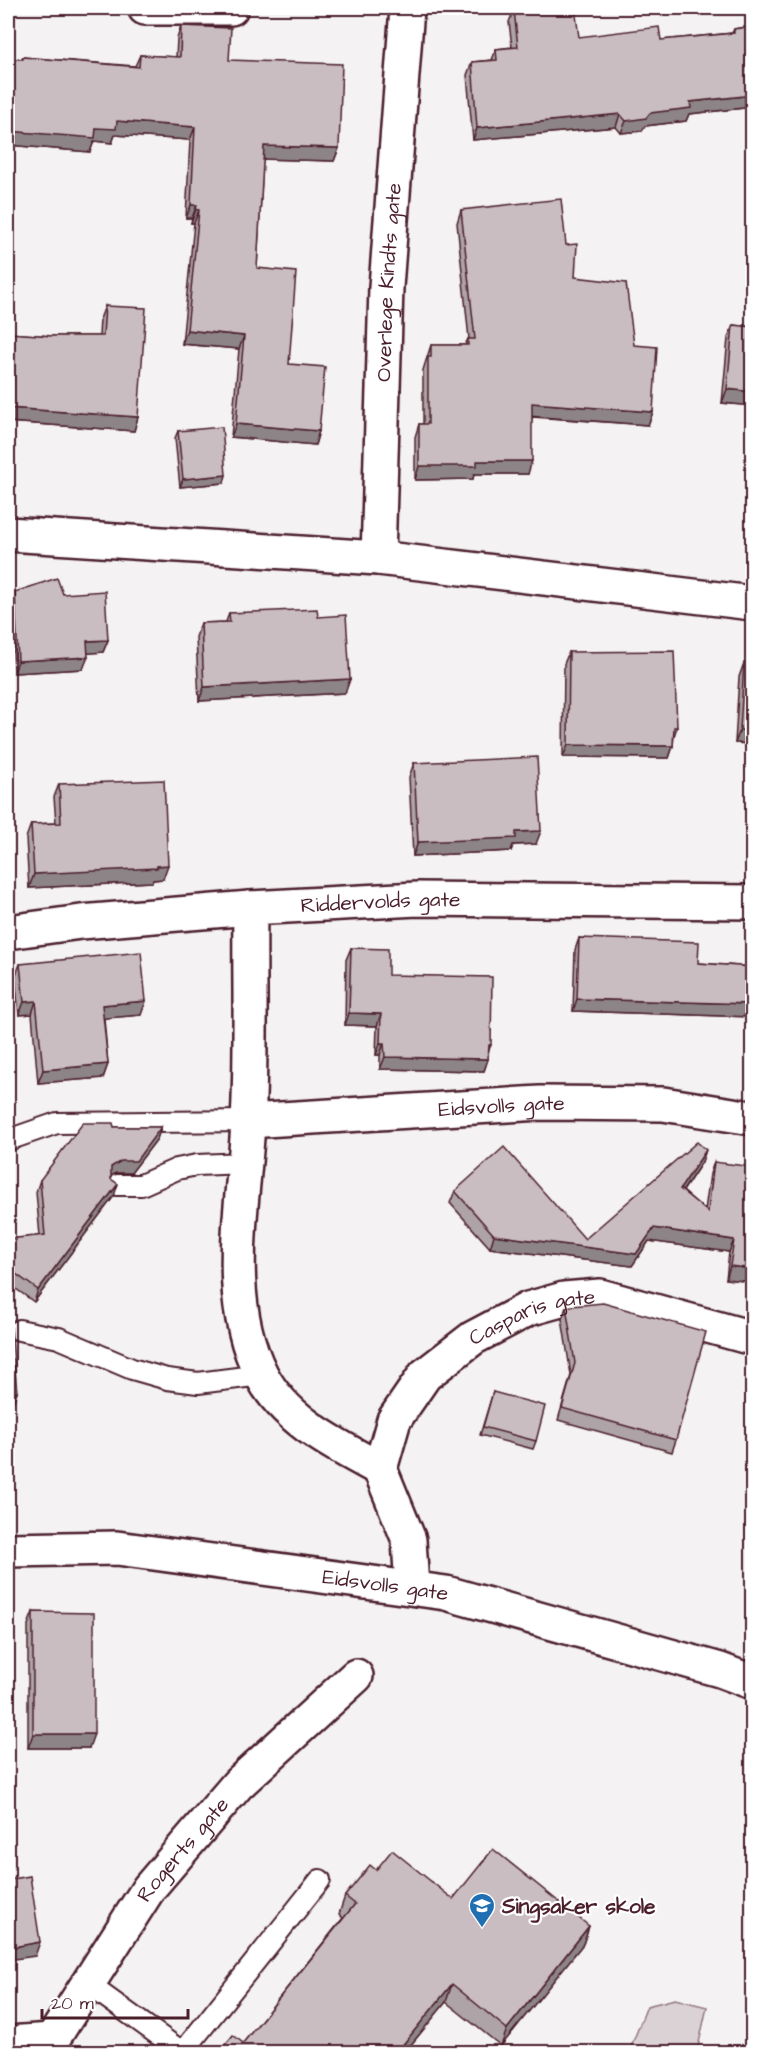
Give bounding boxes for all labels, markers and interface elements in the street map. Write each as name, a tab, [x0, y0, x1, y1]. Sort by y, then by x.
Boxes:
street label: Overlege Kindts gate	[369, 182, 408, 382]
street label: Riddervolds gate	[300, 884, 461, 920]
street label: Eidsvolls gate	[437, 1088, 565, 1124]
street label: Casparis gate	[464, 1282, 596, 1352]
street label: Eidsvolls gate	[321, 1562, 450, 1608]
street label: Rogerts gate	[129, 1791, 235, 1907]
school or university icon: Singsaker skole	[467, 1891, 497, 1929]
place label: Singsaker skole	[501, 1892, 656, 1923]
scale bar	[42, 1982, 188, 2020]
text: 20 m	[51, 1991, 94, 2016]

